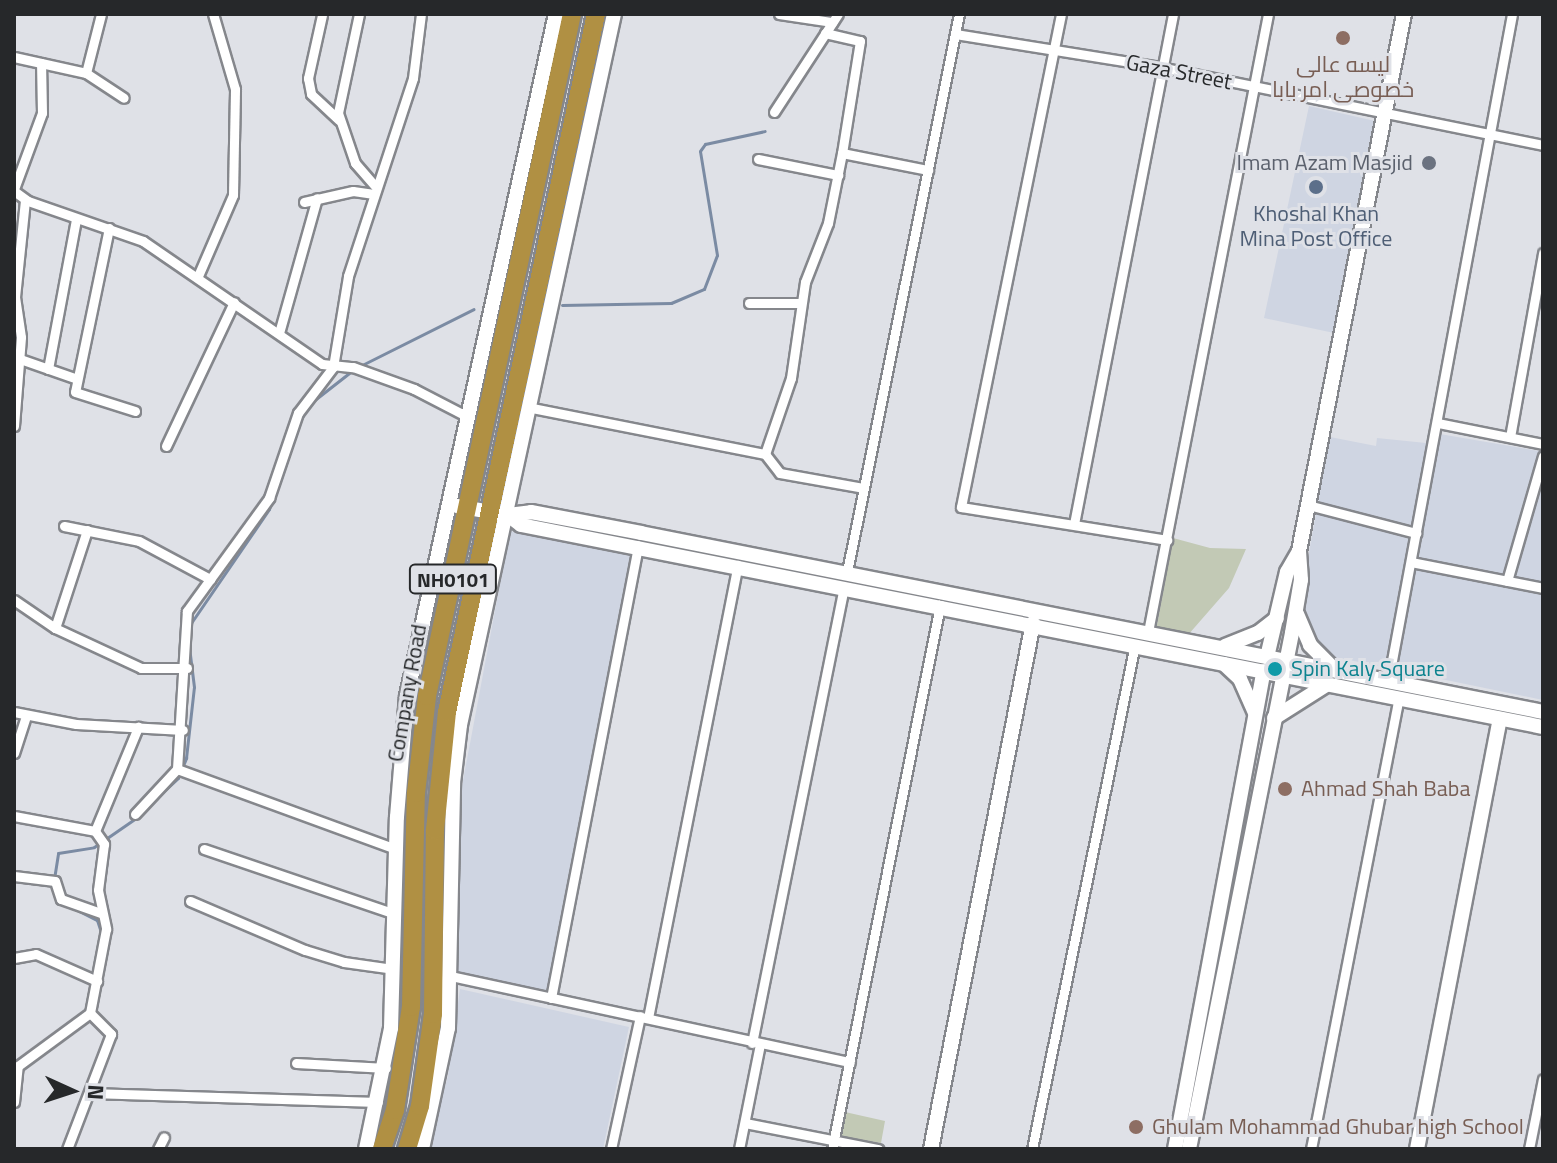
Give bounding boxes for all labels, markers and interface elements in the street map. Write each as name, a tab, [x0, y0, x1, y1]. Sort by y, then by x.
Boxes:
marker: لیسه عالی خصوصی امر بابا	[1334, 29, 1352, 47]
street label: Gaza Street	[1124, 49, 1234, 95]
place label: لیسه عالی خصوصی امر بابا	[1272, 51, 1414, 102]
place label: Imam Azam Masjid	[1237, 150, 1413, 176]
marker: Imam Azam Masjid	[1420, 154, 1438, 172]
marker: Khoshal Khan Mina Post Office	[1307, 178, 1325, 196]
place label: Khoshal Khan Mina Post Office	[1240, 200, 1392, 252]
road number: NH0101	[407, 563, 499, 595]
street label: Company Road	[382, 622, 432, 764]
place label: Spin Kaly Square	[1291, 656, 1445, 682]
marker: Spin Kaly Square	[1266, 660, 1284, 678]
place label: Ahmad Shah Baba	[1301, 776, 1470, 802]
marker: Ahmad Shah Baba	[1276, 780, 1294, 798]
north arrow	[32, 1051, 112, 1131]
text: N	[79, 1084, 113, 1101]
place label: Ghulam Mohammad Ghubar high School	[1152, 1114, 1524, 1140]
marker: Ghulam Mohammad Ghubar high School	[1127, 1118, 1145, 1136]

